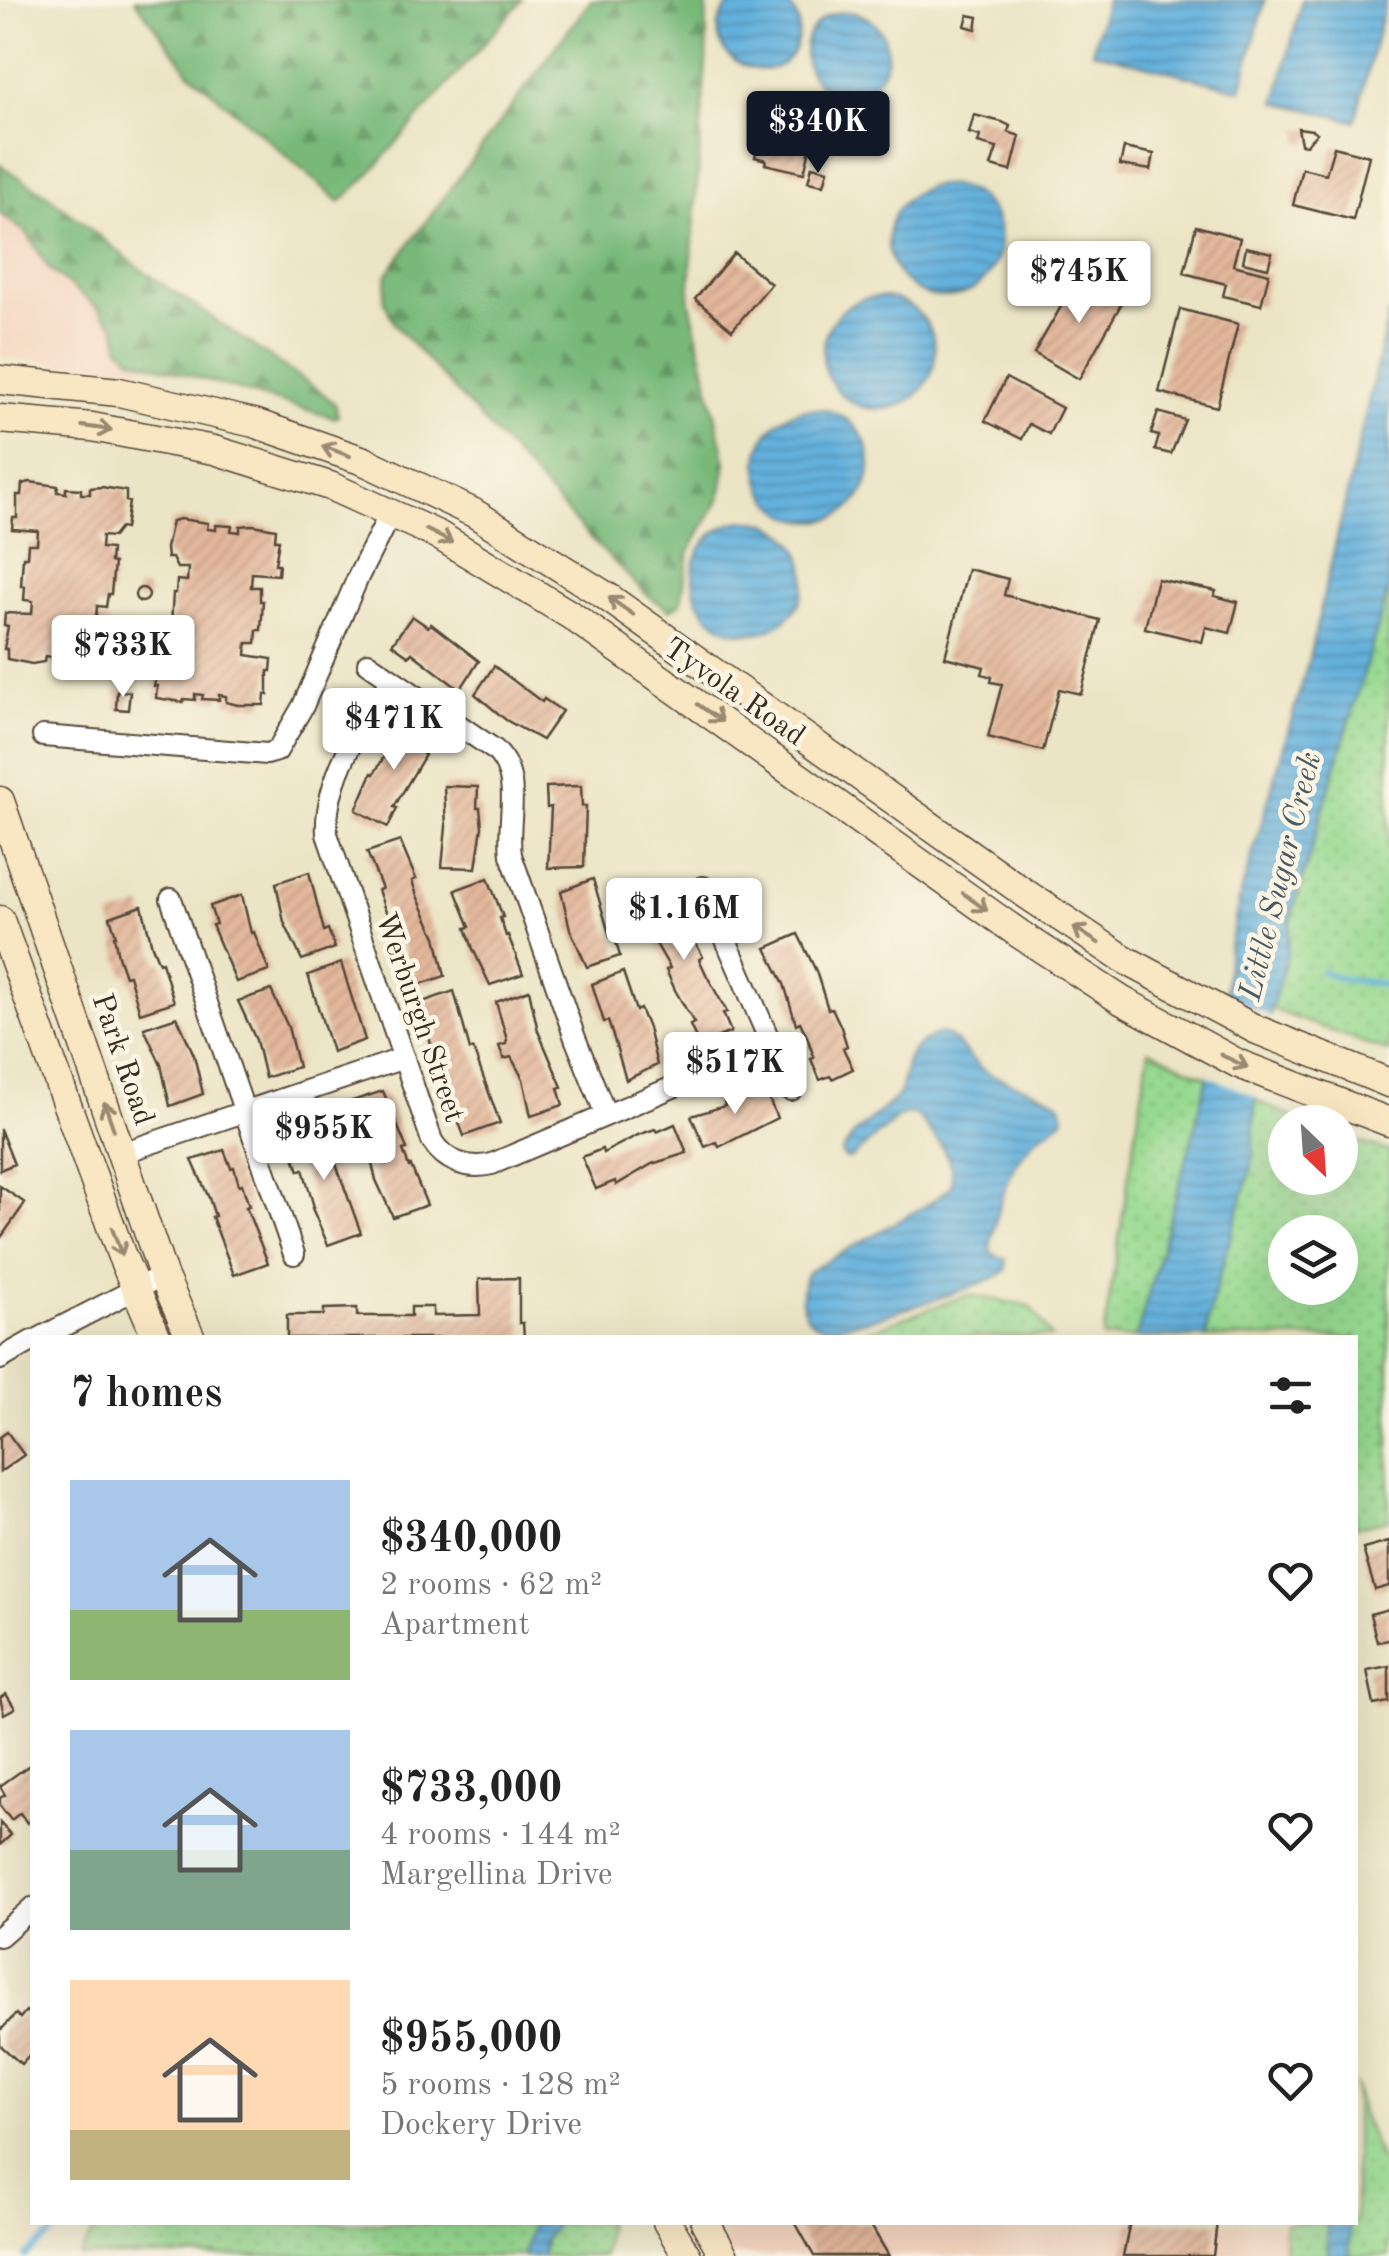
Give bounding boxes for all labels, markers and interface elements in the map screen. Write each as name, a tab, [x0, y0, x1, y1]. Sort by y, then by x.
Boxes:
pin: $340K	[748, 91, 888, 176]
text: $340K	[769, 107, 867, 139]
pin: $745K	[1009, 241, 1149, 326]
text: $745K	[1030, 257, 1128, 289]
one-way arrow	[80, 419, 113, 437]
one-way arrow	[321, 441, 352, 459]
one-way arrow	[423, 527, 453, 546]
one-way arrow	[607, 596, 635, 617]
pin: $733K	[53, 615, 193, 700]
text: $733K	[74, 631, 172, 663]
street label: Tyvola Road	[658, 633, 810, 752]
pin: $471K	[324, 688, 464, 773]
one-way arrow	[696, 702, 723, 723]
text: $471K	[345, 704, 443, 736]
water label: Little Sugar Creek	[1235, 749, 1328, 1005]
pin: $1.16M	[603, 878, 765, 963]
one-way arrow	[961, 891, 988, 912]
text: $1.16M	[628, 894, 740, 926]
street label: Werburgh Street	[369, 909, 469, 1126]
one-way arrow	[1072, 924, 1101, 945]
street label: Park Road	[86, 990, 159, 1129]
pin: $517K	[665, 1032, 805, 1117]
text: $517K	[686, 1048, 784, 1080]
one-way arrow	[1218, 1053, 1248, 1072]
pin: $955K	[254, 1098, 394, 1183]
one-way arrow	[99, 1102, 117, 1133]
north arrow	[1268, 1105, 1358, 1195]
map controls	[1268, 1105, 1358, 1305]
text: $955K	[275, 1114, 373, 1146]
button: layers	[1268, 1215, 1358, 1305]
one-way arrow	[109, 1226, 127, 1257]
icon: filters	[1263, 1368, 1318, 1423]
text: 7 homes	[70, 1374, 222, 1416]
text: $340,000	[380, 1519, 562, 1561]
icon: home	[150, 1520, 270, 1640]
icon: heart	[1263, 1553, 1318, 1608]
text: 2 rooms · 62 m²	[380, 1570, 602, 1602]
text: Apartment	[380, 1610, 530, 1642]
text: $733,000	[380, 1769, 562, 1811]
icon: home	[150, 1770, 270, 1890]
icon: heart	[1263, 1803, 1318, 1858]
text: 4 rooms · 144 m²	[380, 1820, 621, 1852]
text: Margellina Drive	[380, 1860, 613, 1892]
text: $955,000	[380, 2019, 562, 2061]
icon: home	[150, 2020, 270, 2140]
icon: heart	[1263, 2053, 1318, 2108]
text: 5 rooms · 128 m²	[380, 2070, 621, 2102]
text: Dockery Drive	[380, 2110, 582, 2142]

